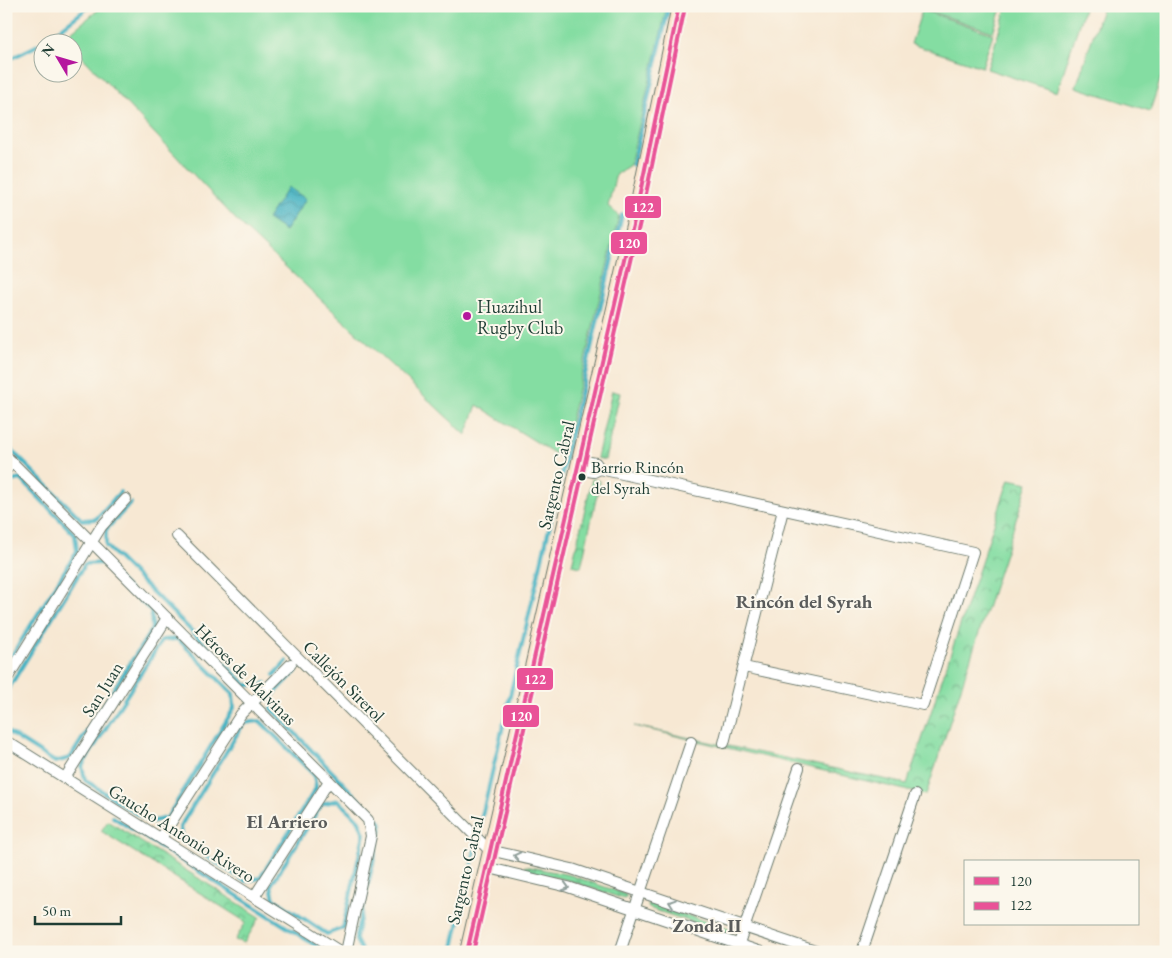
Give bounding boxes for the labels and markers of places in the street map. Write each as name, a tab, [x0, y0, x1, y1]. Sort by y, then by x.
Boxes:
place label: Huazihul Rugby Club	[477, 295, 563, 339]
marker: Huazihul Rugby Club	[461, 310, 473, 322]
place label: Barrio Rincón del Syrah	[591, 456, 684, 499]
marker: Barrio Rincón del Syrah	[577, 472, 587, 482]

